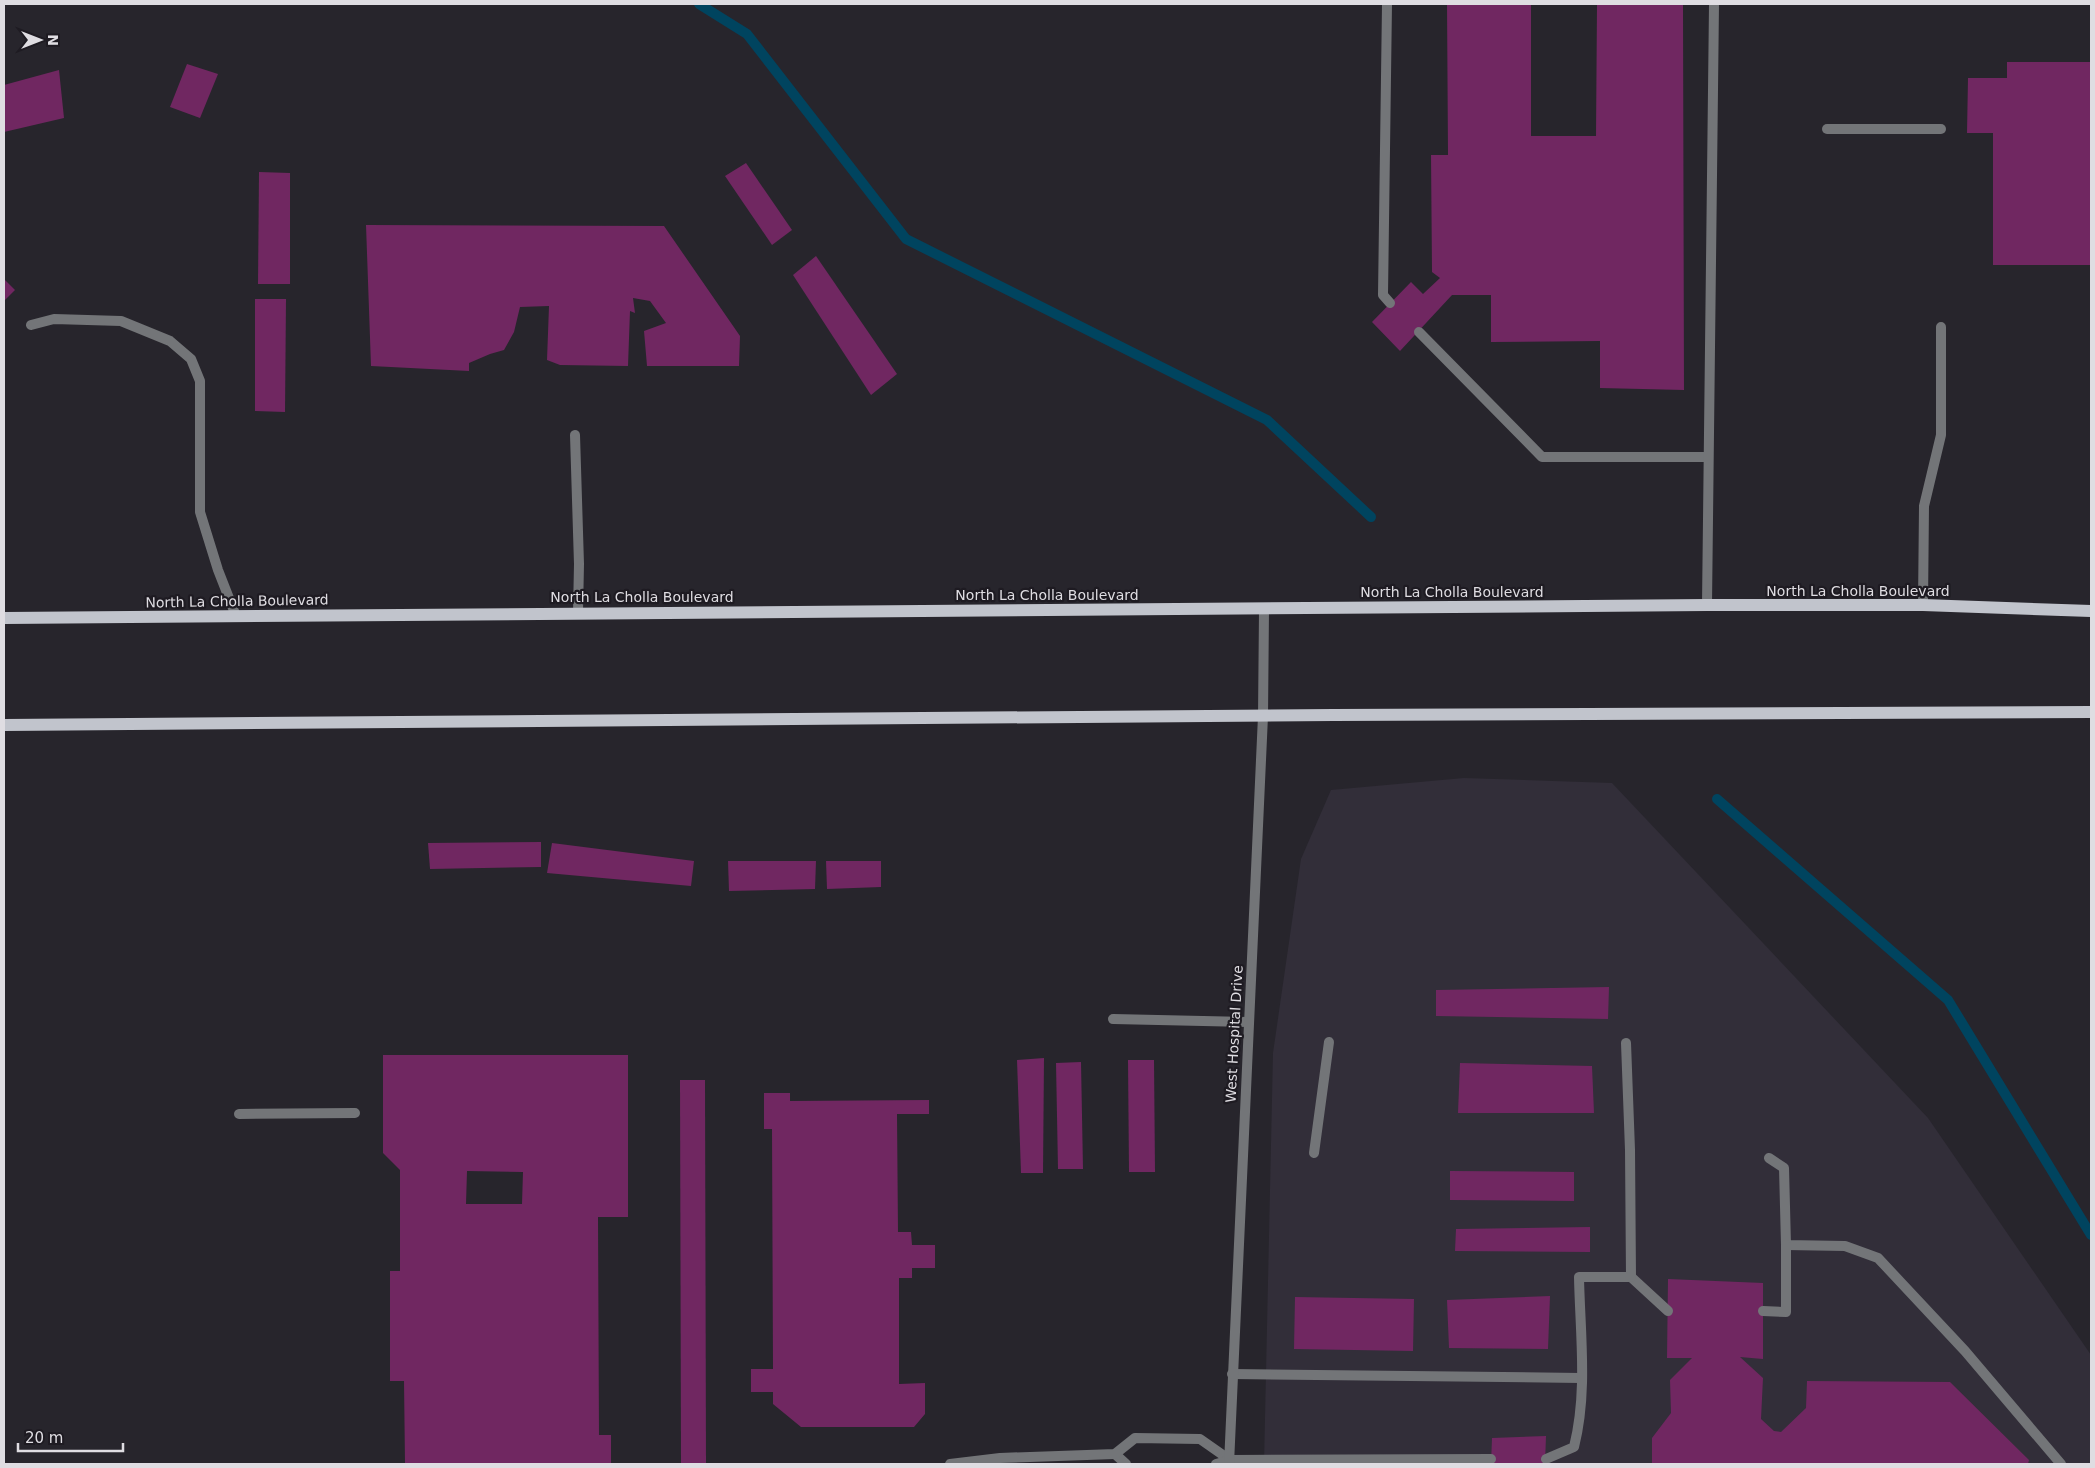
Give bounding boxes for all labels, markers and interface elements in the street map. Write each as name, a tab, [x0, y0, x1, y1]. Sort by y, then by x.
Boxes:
north arrow	[15, 15, 65, 65]
text: N	[45, 34, 61, 46]
street label: North La Cholla Boulevard	[1766, 583, 1950, 599]
street label: North La Cholla Boulevard	[1360, 584, 1544, 600]
street label: North La Cholla Boulevard	[955, 587, 1139, 603]
street label: North La Cholla Boulevard	[550, 589, 734, 605]
street label: North La Cholla Boulevard	[145, 591, 329, 611]
street label: West Hospital Drive	[1222, 965, 1246, 1103]
scale bar	[18, 1420, 122, 1452]
text: 20 m	[25, 1429, 63, 1447]

